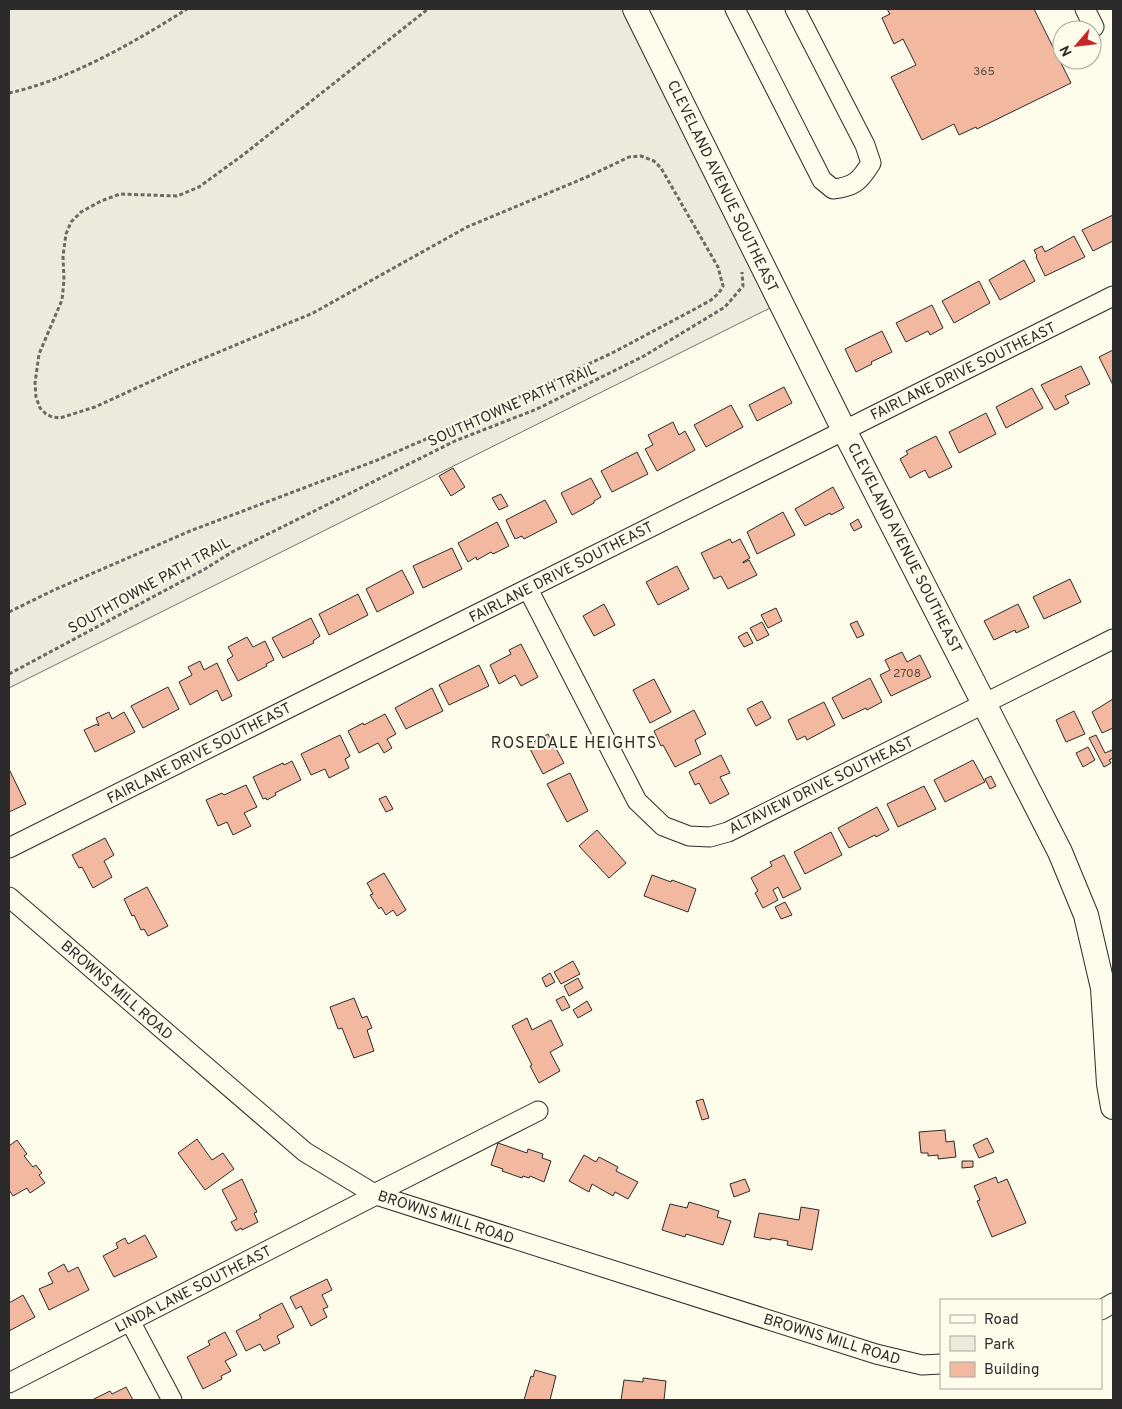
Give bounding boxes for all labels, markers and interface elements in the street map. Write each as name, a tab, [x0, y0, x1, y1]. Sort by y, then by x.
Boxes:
north arrow	[1052, 20, 1102, 70]
text: N	[1057, 42, 1077, 59]
house number: 365	[973, 64, 995, 80]
street label: CLEVELAND AVENUE SOUTHEAST	[662, 77, 781, 296]
street label: FAIRLANE DRIVE SOUTHEAST	[868, 319, 1060, 426]
street label: SOUTHTOWNE PATH TRAIL	[425, 361, 600, 452]
street label: CLEVELAND AVENUE SOUTHEAST	[842, 440, 965, 657]
street label: FAIRLANE DRIVE SOUTHEAST	[466, 519, 657, 628]
street label: SOUTHTOWNE PATH TRAIL	[65, 534, 234, 639]
house number: 2708	[893, 666, 921, 682]
street label: FAIRLANE DRIVE SOUTHEAST	[104, 700, 295, 809]
street label: ALTAVIEW DRIVE SOUTHEAST	[726, 733, 917, 840]
district label: ROSEDALE HEIGHTS	[491, 734, 657, 754]
street label: BROWNS MILL ROAD	[56, 937, 176, 1045]
street label: BROWNS MILL ROAD	[375, 1187, 516, 1249]
street label: LINDA LANE SOUTHEAST	[112, 1243, 275, 1338]
legend	[940, 1299, 1102, 1389]
street label: BROWNS MILL ROAD	[761, 1311, 902, 1370]
text: Road	[984, 1311, 1019, 1330]
text: Park	[984, 1336, 1015, 1355]
text: Building	[984, 1361, 1039, 1380]

